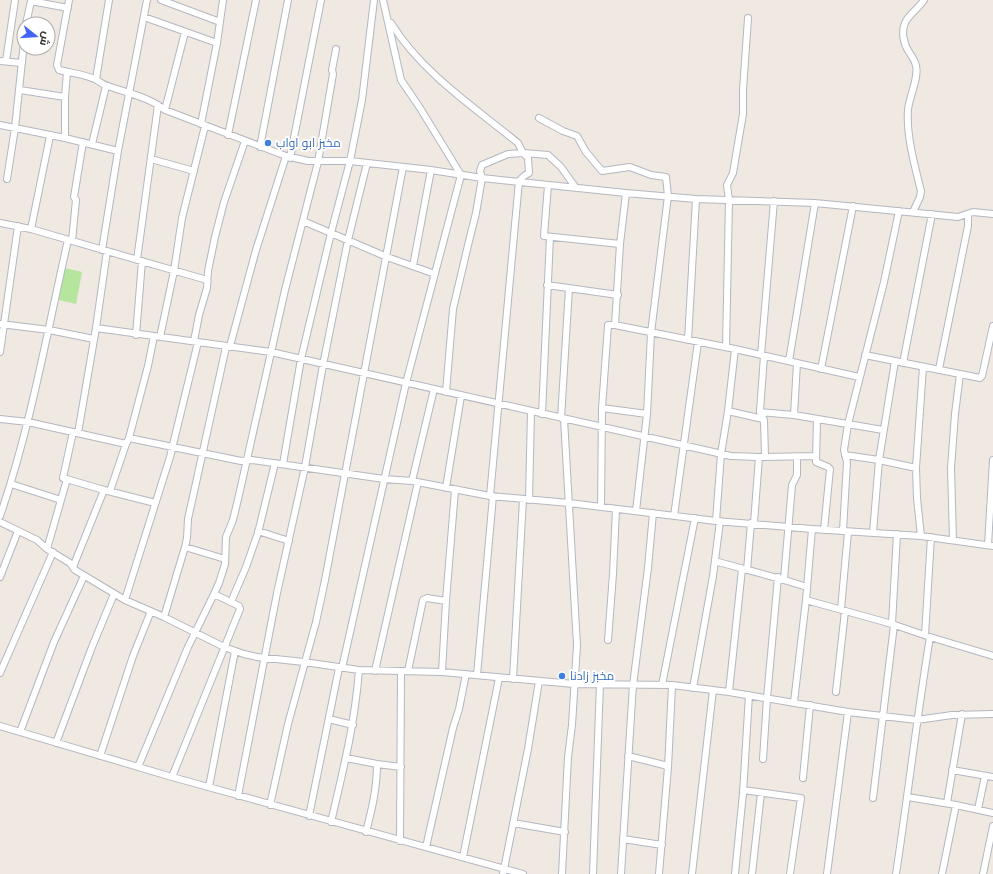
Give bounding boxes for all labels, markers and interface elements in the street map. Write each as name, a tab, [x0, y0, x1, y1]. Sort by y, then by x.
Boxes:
north arrow	[16, 16, 56, 56]
text: ش	[37, 30, 53, 47]
place label: مخبز ابو اواب	[276, 136, 341, 150]
marker: مخبز ابو اواب	[263, 138, 273, 148]
place label: مخبز زادنا	[570, 669, 614, 683]
marker: مخبز زادنا	[557, 671, 567, 681]

